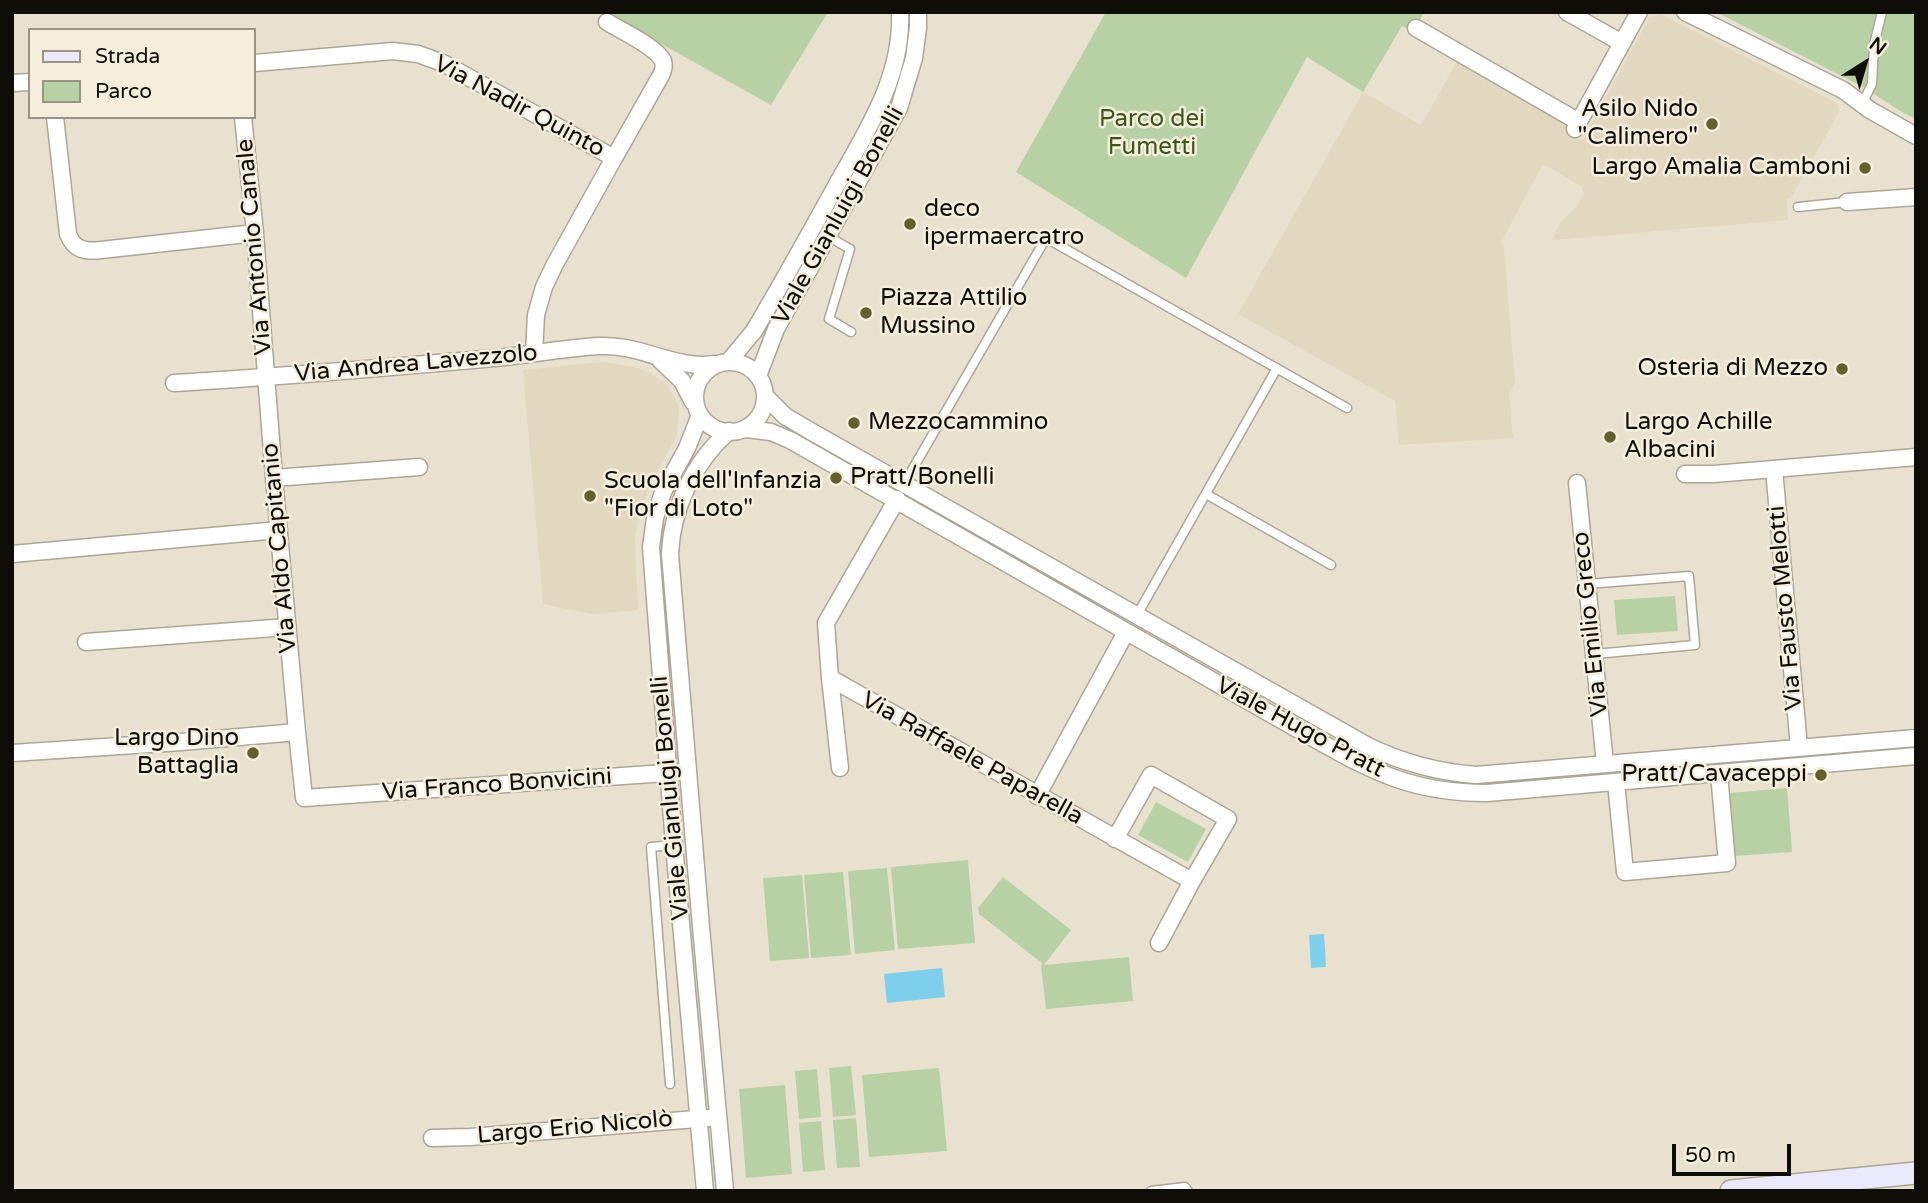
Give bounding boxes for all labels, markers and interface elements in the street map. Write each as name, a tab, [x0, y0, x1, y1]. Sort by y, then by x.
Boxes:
legend	[28, 28, 256, 119]
north arrow	[1830, 28, 1900, 98]
text: N	[1865, 33, 1890, 60]
text: Strada	[95, 44, 160, 69]
street label: Via Nadir Quinto	[429, 50, 609, 164]
text: Parco	[95, 79, 152, 104]
place label: Asilo Nido "Calimero"	[1577, 96, 1698, 152]
street label: Viale Gianluigi Bonelli	[767, 102, 911, 330]
park label: Parco dei Fumetti	[1099, 106, 1205, 162]
marker: Asilo Nido "Calimero"	[1704, 116, 1720, 132]
street label: Via Antonio Canale	[231, 138, 279, 356]
place label: Largo Amalia Camboni	[1591, 154, 1851, 182]
marker: Largo Amalia Camboni	[1857, 160, 1873, 176]
place label: deco ipermaercatro	[924, 196, 1084, 252]
marker: deco ipermaercatro	[902, 216, 918, 232]
place label: Piazza Attilio Mussino	[880, 285, 1027, 341]
marker: Piazza Attilio Mussino	[858, 305, 874, 321]
street label: Via Andrea Lavezzolo	[293, 339, 539, 389]
place label: Osteria di Mezzo	[1637, 355, 1828, 383]
marker: Osteria di Mezzo	[1834, 361, 1850, 377]
place label: Mezzocammino	[868, 409, 1048, 437]
place label: Largo Achille Albacini	[1624, 409, 1773, 465]
marker: Mezzocammino	[846, 415, 862, 431]
marker: Largo Achille Albacini	[1602, 429, 1618, 445]
street label: Via Aldo Capitanio	[256, 442, 304, 654]
place label: Pratt/Bonelli	[850, 464, 995, 492]
place label: Scuola dell'Infanzia "Fior di Loto"	[604, 468, 822, 524]
marker: Pratt/Bonelli	[828, 470, 844, 486]
marker: Scuola dell'Infanzia "Fior di Loto"	[582, 488, 598, 504]
street label: Via Fausto Melotti	[1763, 504, 1809, 712]
street label: Via Emilio Greco	[1567, 530, 1615, 718]
street label: Viale Hugo Pratt	[1211, 671, 1389, 785]
street label: Viale Gianluigi Bonelli	[646, 675, 696, 921]
street label: Via Raffaele Paparella	[856, 686, 1088, 832]
place label: Largo Dino Battaglia	[114, 725, 239, 781]
marker: Largo Dino Battaglia	[245, 745, 261, 761]
place label: Pratt/Cavaceppi	[1621, 761, 1807, 789]
street label: Via Franco Bonvicini	[381, 763, 613, 807]
marker: Pratt/Cavaceppi	[1813, 767, 1829, 783]
street label: Largo Erio Nicolò	[476, 1105, 674, 1151]
scale bar	[1676, 1130, 1795, 1174]
text: 50 m	[1685, 1143, 1736, 1168]

